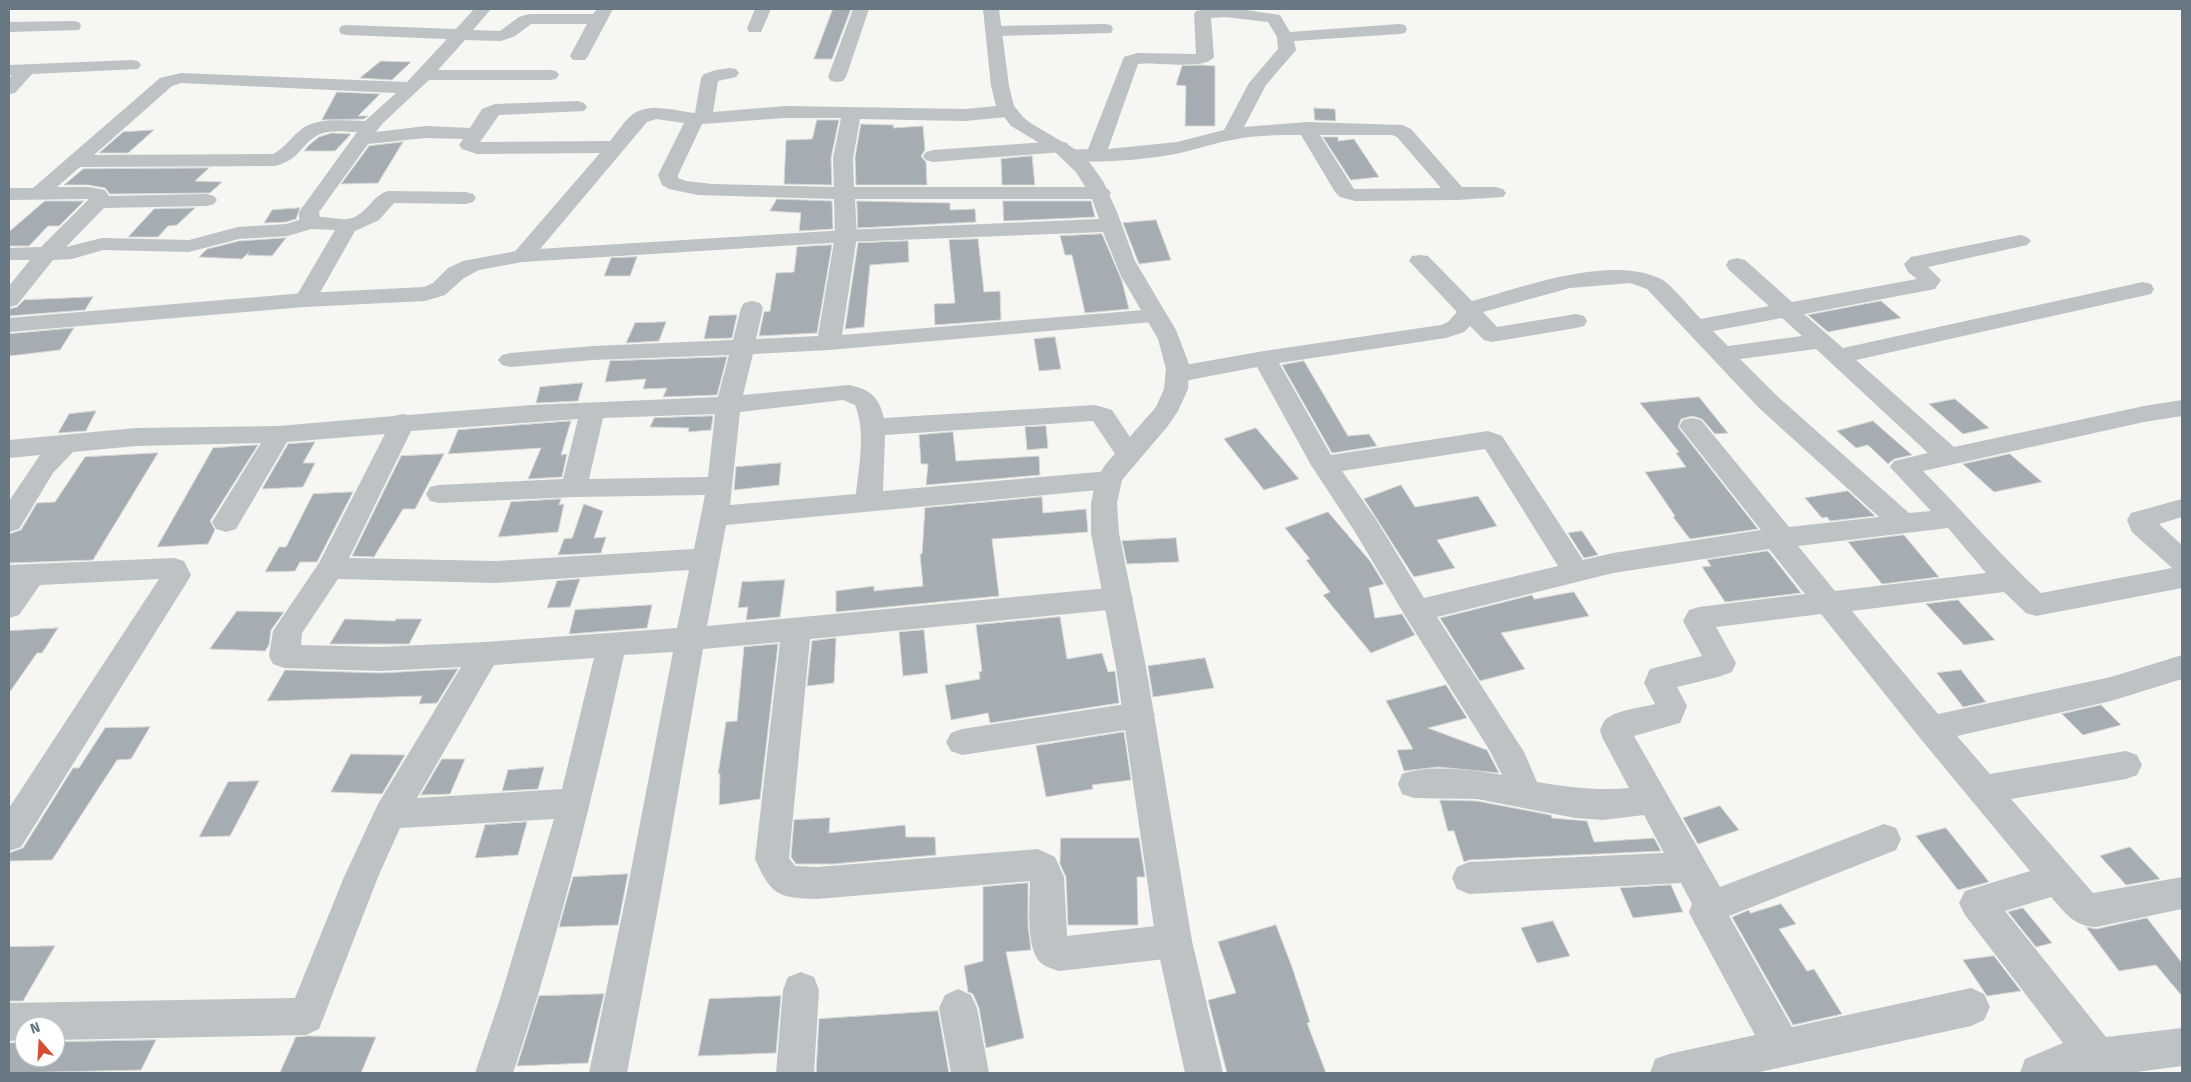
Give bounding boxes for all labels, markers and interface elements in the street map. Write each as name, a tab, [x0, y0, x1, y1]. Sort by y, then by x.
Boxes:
north arrow	[15, 1017, 65, 1067]
text: N	[28, 1019, 42, 1038]

